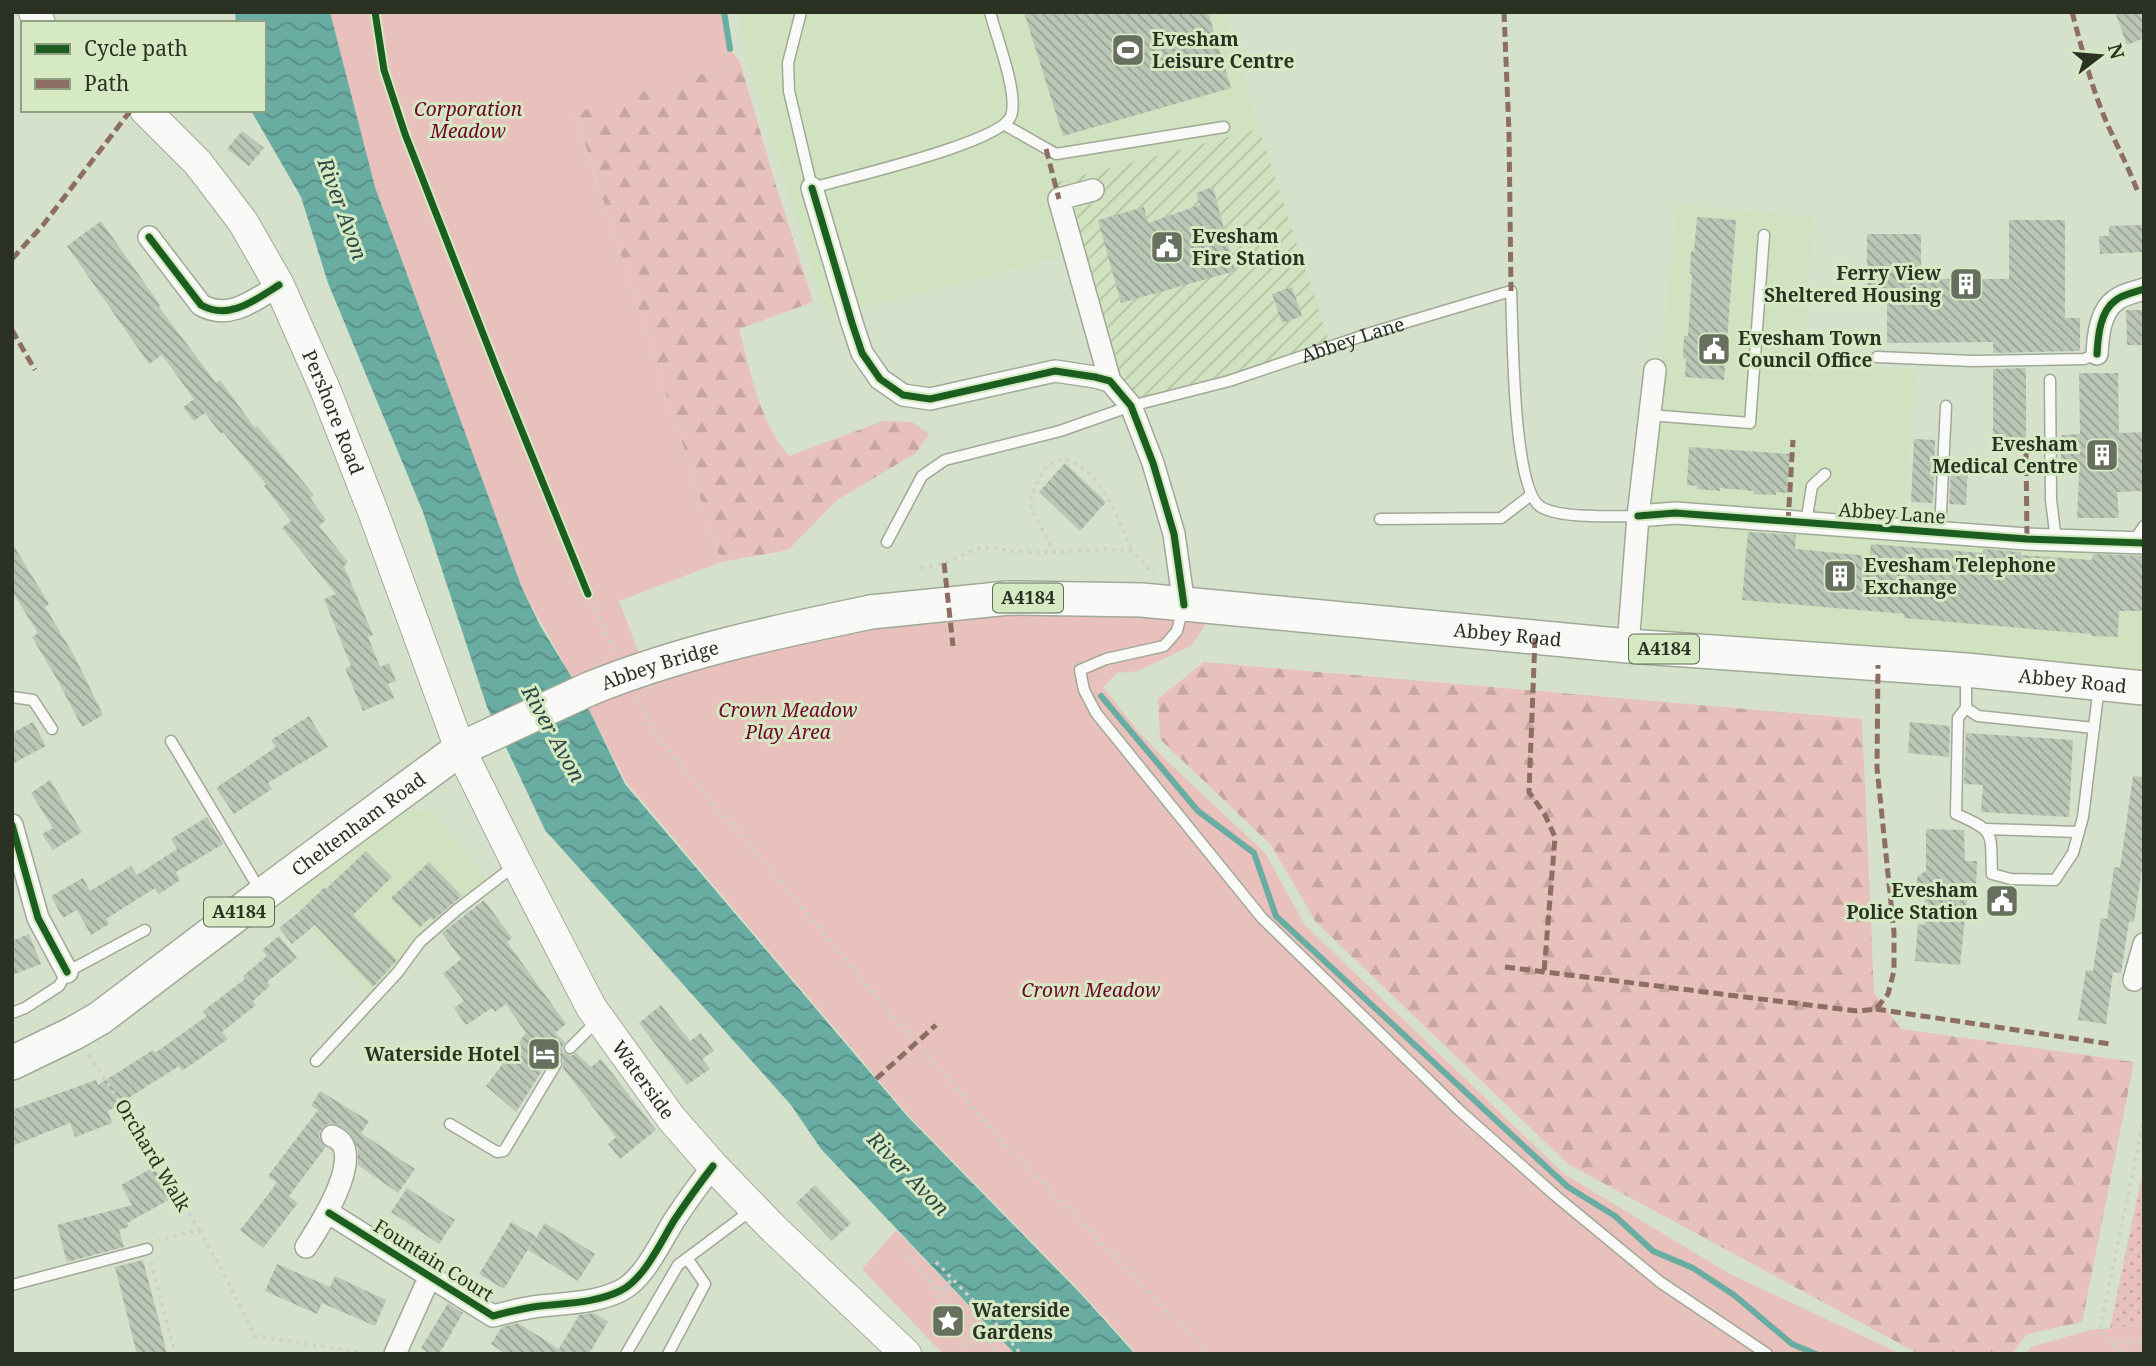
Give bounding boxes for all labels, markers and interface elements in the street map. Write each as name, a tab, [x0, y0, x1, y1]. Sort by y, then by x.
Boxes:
legend	[21, 21, 266, 112]
north arrow	[2065, 21, 2135, 91]
place label: Evesham Leisure Centre	[1152, 26, 1294, 74]
sports icon: Evesham Leisure Centre	[1109, 31, 1147, 69]
text: Cycle path	[84, 34, 188, 62]
text: N	[2102, 41, 2131, 62]
text: Path	[84, 69, 129, 97]
park label: Corporation Meadow	[414, 96, 523, 144]
water label: River Avon	[311, 153, 374, 264]
place label: Evesham Fire Station	[1192, 223, 1305, 271]
public building icon: Evesham Fire Station	[1148, 228, 1186, 266]
place label: Ferry View Sheltered Housing	[1764, 260, 1942, 308]
building icon: Ferry View Sheltered Housing	[1947, 265, 1985, 303]
street label: Abbey Lane	[1297, 311, 1407, 369]
place label: Evesham Town Council Office	[1738, 325, 1882, 373]
public building icon: Evesham Town Council Office	[1695, 330, 1733, 368]
street label: Pershore Road	[296, 346, 370, 478]
place label: Evesham Medical Centre	[1932, 431, 2078, 479]
building icon: Evesham Medical Centre	[2083, 436, 2121, 474]
street label: Abbey Lane	[1837, 496, 1947, 530]
place label: Evesham Telephone Exchange	[1864, 552, 2056, 600]
building icon: Evesham Telephone Exchange	[1821, 557, 1859, 595]
road number: A4184	[993, 584, 1063, 612]
street label: Abbey Road	[1452, 617, 1563, 653]
street label: Abbey Bridge	[597, 634, 722, 696]
road number: A4184	[1629, 634, 1699, 664]
street label: Abbey Road	[2017, 662, 2128, 699]
water label: River Avon	[515, 679, 592, 787]
park label: Crown Meadow Play Area	[719, 697, 858, 745]
street label: Cheltenham Road	[286, 766, 431, 882]
place label: Evesham Police Station	[1846, 877, 1978, 925]
public building icon: Evesham Police Station	[1983, 882, 2021, 920]
road number: A4184	[204, 897, 274, 926]
park label: Crown Meadow	[1022, 977, 1161, 1003]
hotel icon: Waterside Hotel	[525, 1035, 563, 1073]
street label: Waterside	[606, 1035, 681, 1125]
place label: Waterside Hotel	[365, 1041, 520, 1067]
street label: Orchard Walk	[109, 1094, 197, 1217]
water label: River Avon	[861, 1124, 956, 1222]
street label: Fountain Court	[369, 1213, 499, 1307]
place label: Waterside Gardens	[972, 1297, 1070, 1345]
place icon: Waterside Gardens	[929, 1302, 967, 1340]

